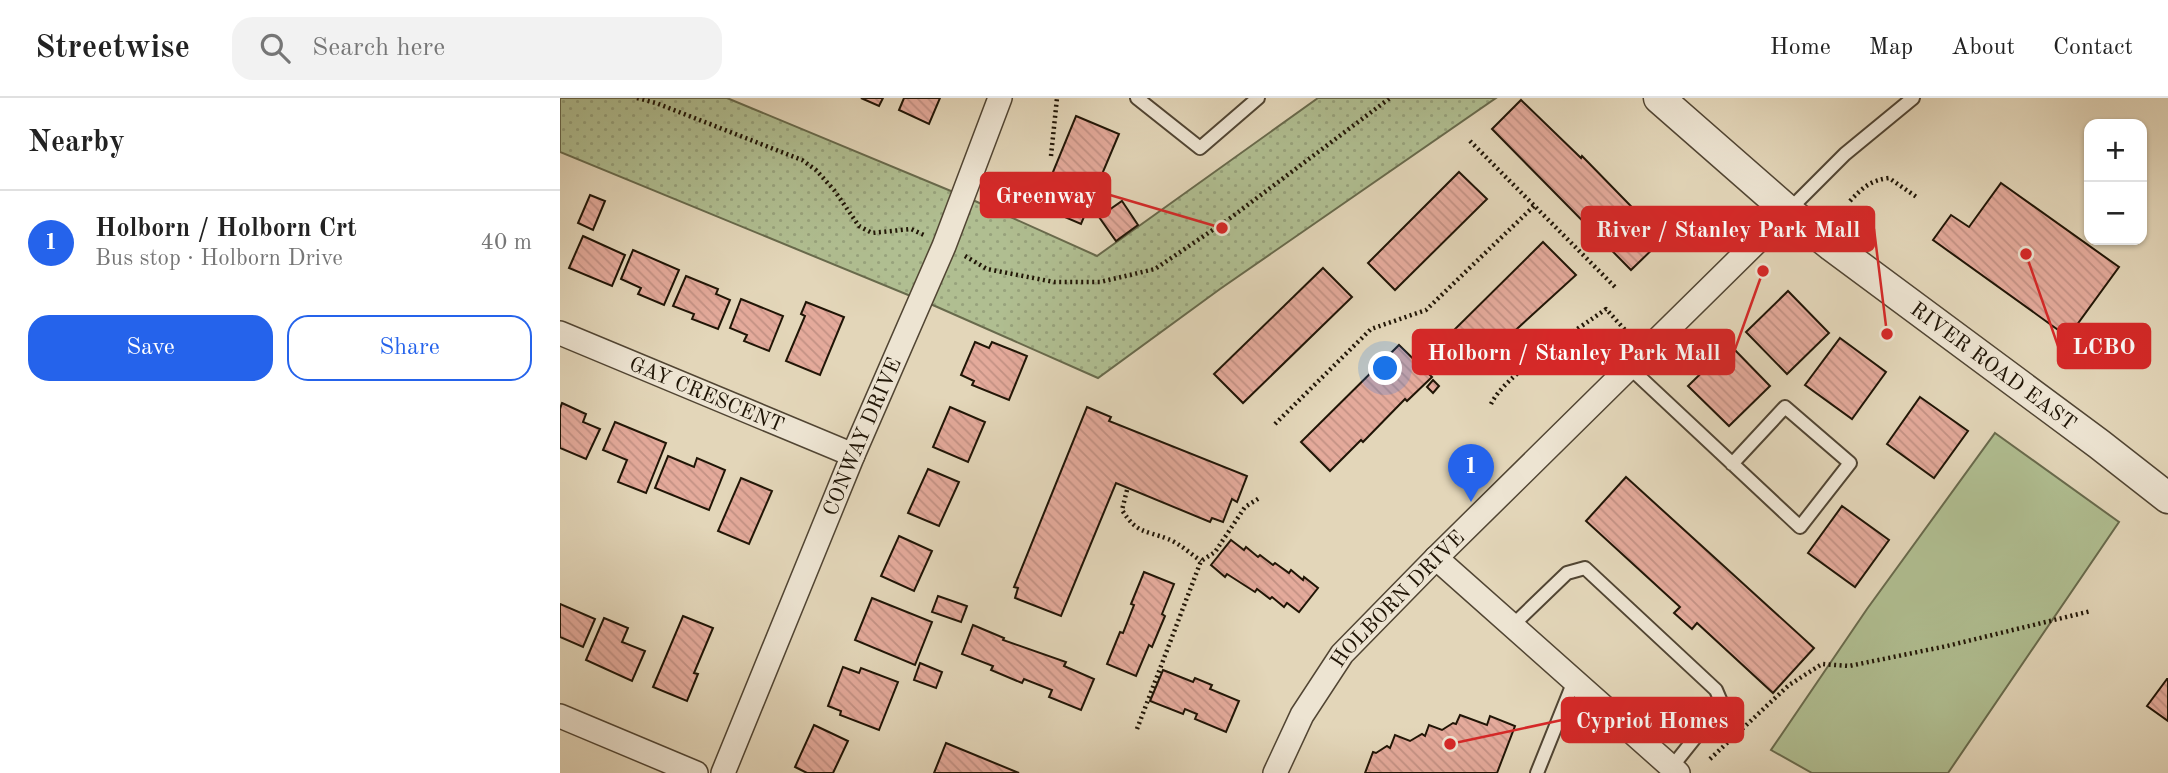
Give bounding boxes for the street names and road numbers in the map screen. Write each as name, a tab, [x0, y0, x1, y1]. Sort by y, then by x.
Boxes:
street label: RIVER ROAD EAST	[1906, 299, 2080, 435]
street label: GAY CRESCENT	[626, 354, 787, 437]
street label: CONWAY DRIVE	[820, 355, 906, 519]
street label: HOLBORN DRIVE	[1327, 527, 1469, 671]

